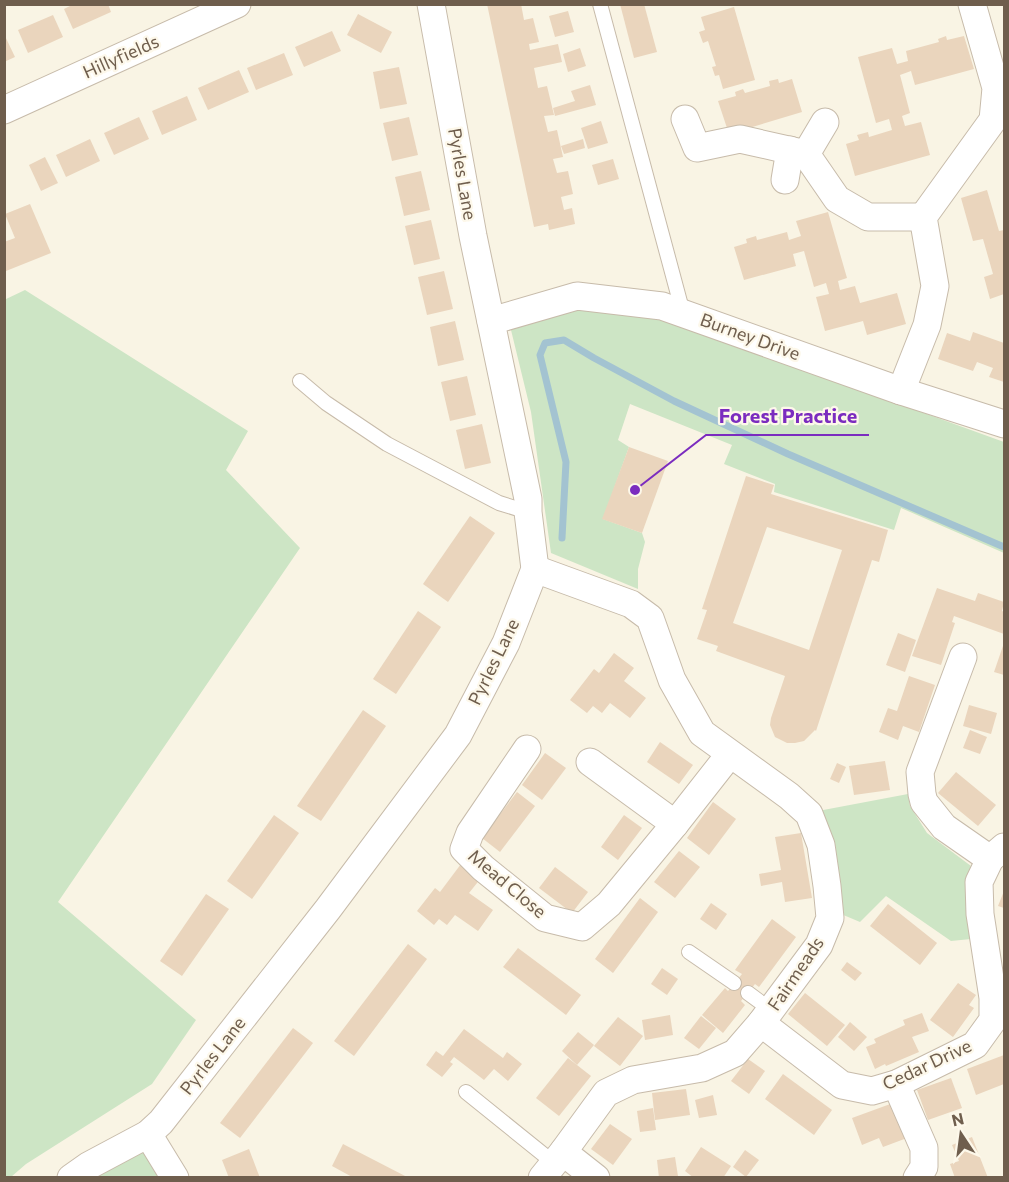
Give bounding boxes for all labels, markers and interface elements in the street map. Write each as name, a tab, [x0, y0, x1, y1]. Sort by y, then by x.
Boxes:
street label: Hillyfields	[79, 30, 162, 83]
street label: Pyrles Lane	[444, 126, 482, 222]
street label: Burney Drive	[697, 308, 803, 364]
callout: Forest Practice	[706, 397, 869, 435]
text: Forest Practice	[719, 403, 857, 427]
street label: Pyrles Lane	[463, 615, 523, 708]
street label: Mead Close	[464, 844, 551, 922]
street label: Fairmeads	[762, 932, 828, 1015]
street label: Pyrles Lane	[175, 1012, 250, 1099]
street label: Cedar Drive	[879, 1034, 975, 1094]
north arrow	[931, 1104, 991, 1164]
text: N	[950, 1108, 965, 1130]

